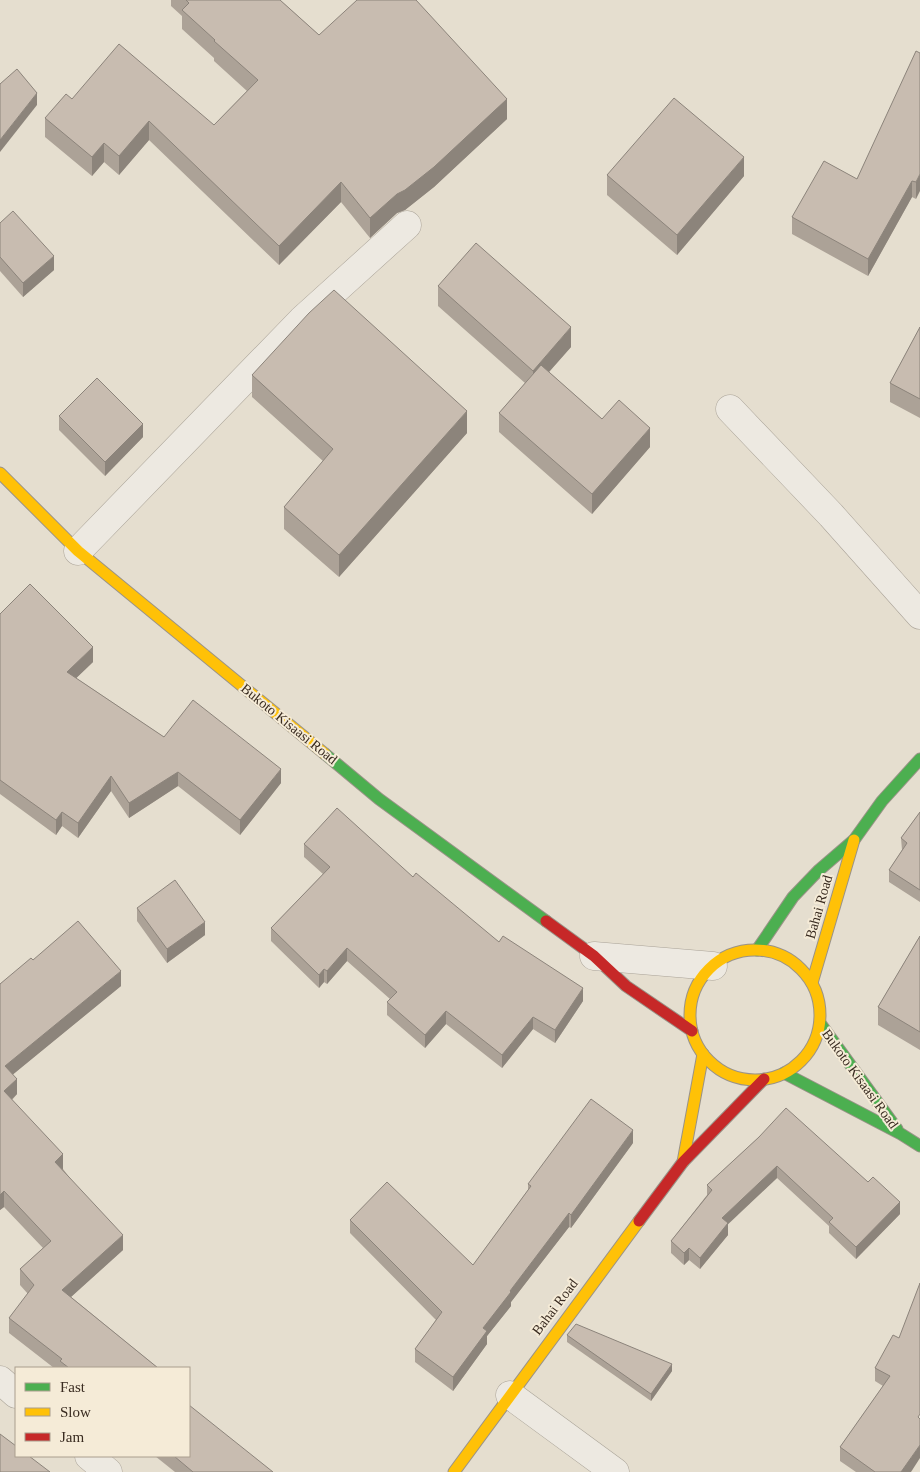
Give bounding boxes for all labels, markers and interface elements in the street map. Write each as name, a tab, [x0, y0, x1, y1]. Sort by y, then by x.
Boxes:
street label: Bukoto Kisaasi Road	[238, 681, 340, 767]
street label: Bahai Road	[803, 873, 835, 941]
street label: Bukoto Kisaasi Road	[819, 1026, 901, 1132]
street label: Bahai Road	[529, 1276, 581, 1338]
legend	[15, 1367, 190, 1457]
text: Fast	[60, 1379, 86, 1395]
text: Slow	[60, 1404, 91, 1420]
text: Jam	[60, 1429, 84, 1445]

